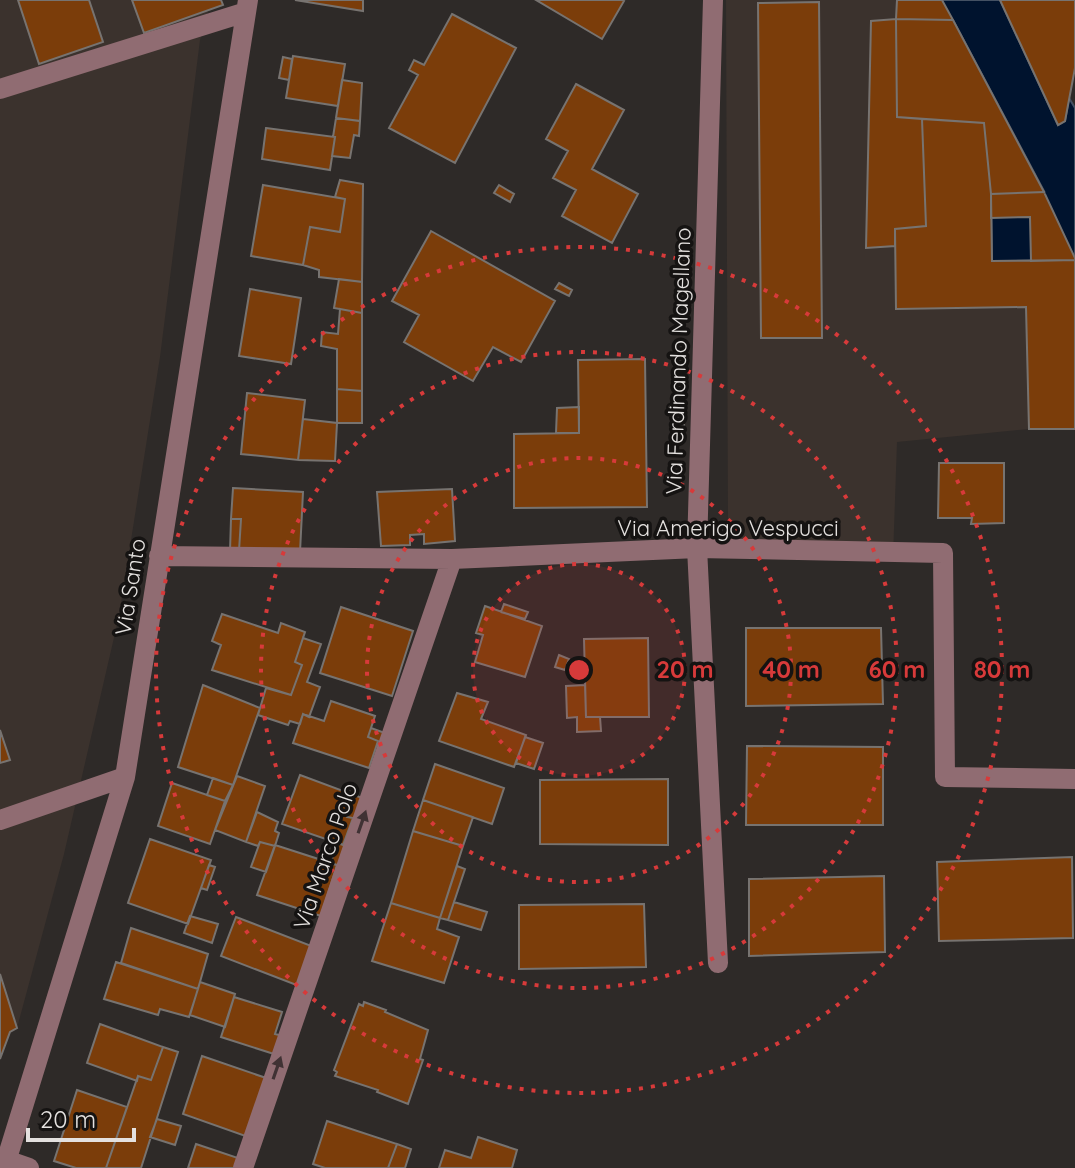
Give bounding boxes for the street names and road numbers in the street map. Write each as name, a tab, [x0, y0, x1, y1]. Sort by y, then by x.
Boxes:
street label: Via Ferdinando Magellano	[659, 227, 697, 495]
street label: Via Amerigo Vespucci	[617, 514, 839, 542]
street label: Via Santo	[109, 537, 151, 637]
street label: Via Marco Polo	[287, 779, 363, 933]

